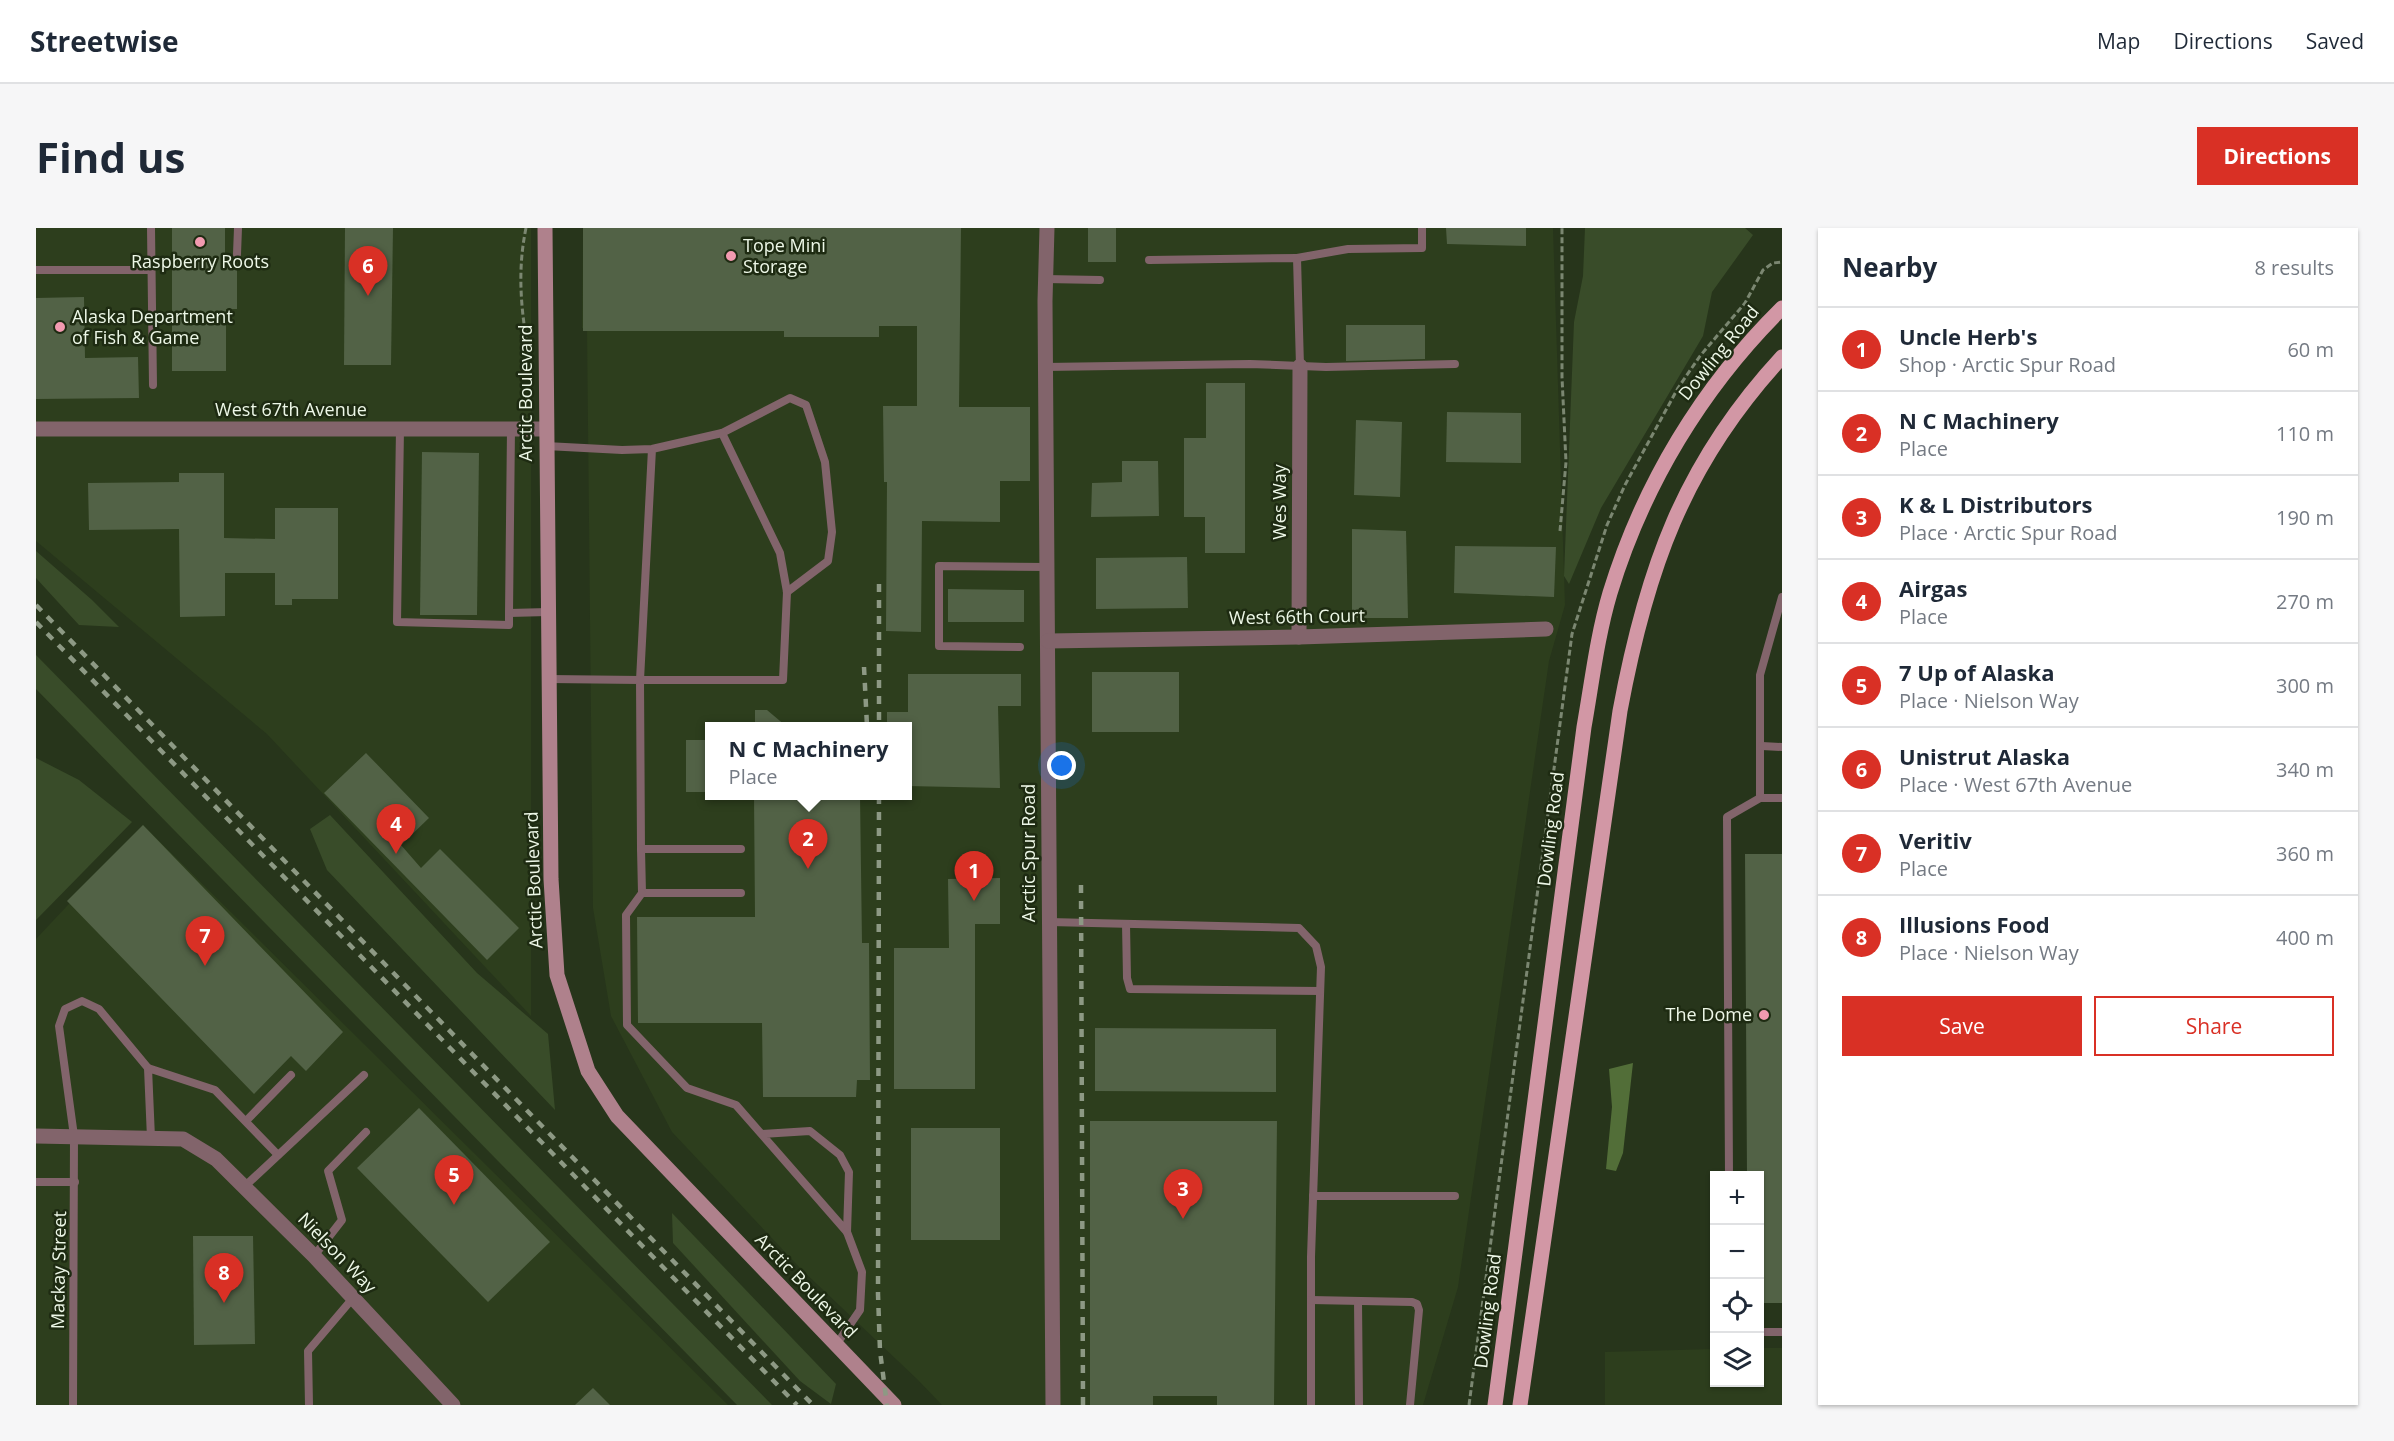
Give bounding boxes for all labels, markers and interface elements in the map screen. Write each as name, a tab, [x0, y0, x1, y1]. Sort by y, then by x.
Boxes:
text: Streetwise	[30, 22, 179, 60]
text: Map	[2097, 27, 2140, 55]
text: Directions	[2173, 27, 2273, 55]
text: Saved	[2306, 27, 2364, 55]
button: Directions	[2197, 127, 2358, 185]
text: Find us	[36, 128, 185, 185]
place label: Tope Mini Storage	[743, 233, 826, 278]
marker: Raspberry Roots	[193, 235, 207, 249]
pin: 6	[348, 247, 388, 296]
place label: Raspberry Roots	[131, 249, 269, 273]
marker: Tope Mini Storage	[724, 249, 738, 263]
text: Nearby	[1842, 249, 1937, 285]
text: 8 results	[2254, 254, 2334, 281]
street label: Dowling Road	[1673, 300, 1764, 405]
place label: Alaska Department of Fish & Game	[72, 304, 233, 349]
marker: Alaska Department of Fish & Game	[53, 320, 67, 334]
text: Uncle Herb's	[1899, 321, 2037, 351]
street label: Arctic Boulevard	[513, 324, 537, 462]
text: 1	[1856, 336, 1867, 363]
text: 60 m	[2287, 336, 2334, 363]
text: Shop · Arctic Spur Road	[1899, 351, 2116, 378]
street label: West 67th Avenue	[215, 397, 367, 421]
text: N C Machinery	[1899, 405, 2059, 435]
text: 2	[1856, 420, 1867, 447]
text: 110 m	[2276, 420, 2334, 447]
text: Place	[1899, 435, 1948, 462]
street label: Wes Way	[1267, 463, 1291, 540]
text: K & L Distributors	[1899, 489, 2092, 519]
text: 3	[1856, 504, 1867, 531]
text: 190 m	[2276, 504, 2334, 531]
text: Place · Arctic Spur Road	[1899, 519, 2118, 546]
text: Airgas	[1899, 573, 1968, 603]
text: 4	[1856, 588, 1867, 615]
text: 270 m	[2276, 588, 2334, 615]
street label: West 66th Court	[1229, 603, 1365, 629]
text: Place	[1899, 603, 1948, 630]
text: 7 Up of Alaska	[1899, 657, 2054, 687]
text: 5	[1856, 672, 1867, 699]
text: 300 m	[2276, 672, 2334, 699]
text: Place · Nielson Way	[1899, 687, 2079, 714]
popup	[705, 722, 912, 800]
text: N C Machinery	[729, 733, 888, 763]
text: Unistrut Alaska	[1899, 741, 2070, 771]
your location	[1047, 751, 1076, 780]
text: 6	[1856, 756, 1867, 783]
text: 340 m	[2276, 756, 2334, 783]
text: Place	[729, 763, 778, 790]
street label: Dowling Road	[1531, 770, 1569, 888]
text: Place · West 67th Avenue	[1899, 771, 2132, 798]
street label: Arctic Spur Road	[1016, 784, 1040, 922]
pin: 4	[376, 804, 416, 854]
street label: Arctic Boulevard	[519, 811, 547, 949]
pin: 2	[788, 820, 828, 869]
text: Veritiv	[1899, 825, 1972, 855]
text: 7	[1856, 840, 1867, 867]
text: 360 m	[2276, 840, 2334, 867]
pin: 1	[954, 852, 994, 901]
text: Place	[1899, 855, 1948, 882]
text: Illusions Food	[1899, 909, 2050, 939]
pin: 7	[186, 916, 224, 966]
text: 8	[1856, 924, 1867, 951]
text: 400 m	[2276, 924, 2334, 951]
text: Place · Nielson Way	[1899, 939, 2079, 966]
button: Save	[1842, 996, 2082, 1056]
button: Share	[2094, 996, 2334, 1056]
place label: The Dome	[1666, 1002, 1752, 1026]
marker: The Dome	[1757, 1008, 1771, 1022]
pin: 5	[434, 1156, 474, 1205]
pin: 3	[1164, 1170, 1202, 1219]
map controls	[1710, 1171, 1764, 1387]
button: +	[1710, 1171, 1764, 1225]
street label: Nielson Way	[293, 1207, 383, 1299]
street label: Mackay Street	[45, 1211, 71, 1329]
button: −	[1710, 1225, 1764, 1279]
street label: Arctic Boulevard	[750, 1228, 863, 1343]
street label: Dowling Road	[1468, 1252, 1506, 1370]
pin: 8	[204, 1254, 243, 1303]
button: locate	[1710, 1279, 1764, 1333]
button: layers	[1710, 1333, 1764, 1387]

